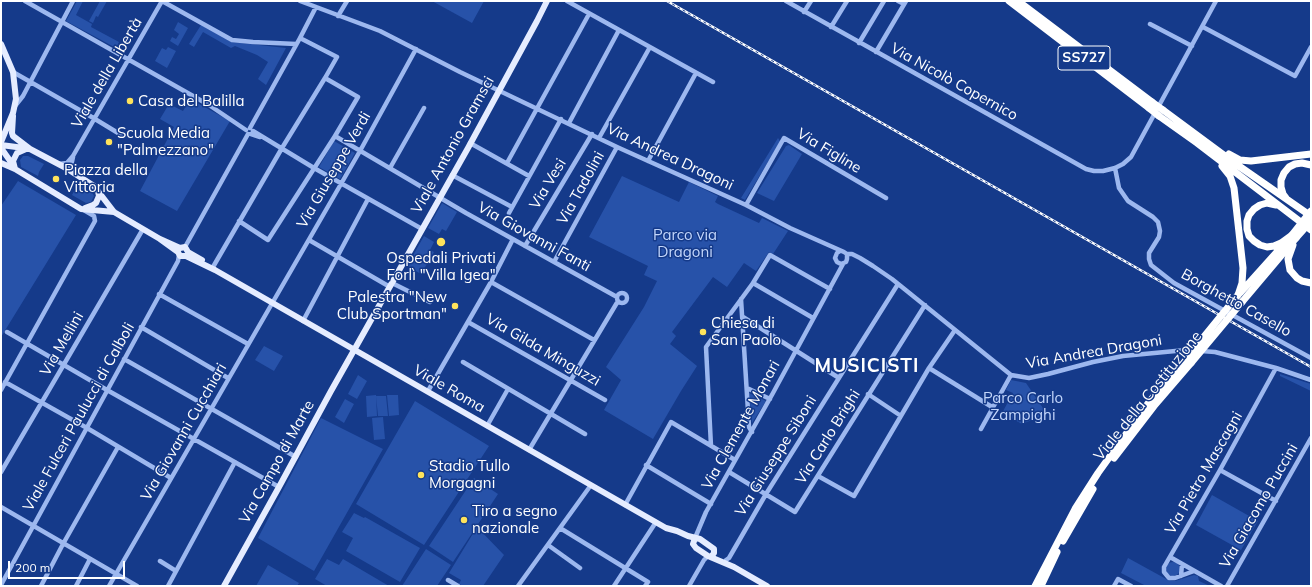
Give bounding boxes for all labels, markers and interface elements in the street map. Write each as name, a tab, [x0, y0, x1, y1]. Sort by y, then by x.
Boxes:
street label: Viale della Libertà	[68, 14, 146, 132]
street label: Via Nicolò Copernico	[887, 40, 1021, 124]
road number: SS727	[1058, 46, 1110, 70]
street label: Viale Antonio Gramsci	[408, 73, 498, 217]
place label: Casa del Balilla	[138, 92, 244, 110]
marker: Casa del Balilla	[125, 96, 135, 106]
street label: Via Giuseppe Verdi	[293, 109, 375, 231]
street label: Via Andrea Dragoni	[604, 120, 736, 194]
place label: Scuola Media "Palmezzano"	[117, 124, 214, 159]
street label: Via Figline	[793, 125, 865, 177]
marker: Scuola Media "Palmezzano"	[104, 137, 114, 147]
street label: Via Tadolini	[554, 148, 608, 228]
street label: Via Vesi	[526, 155, 570, 213]
place label: Piazza della Vittoria	[64, 161, 148, 196]
marker: Piazza della Vittoria	[51, 174, 61, 184]
street label: Via Giovanni Fanti	[474, 198, 594, 276]
park label: Parco via Dragoni	[653, 226, 717, 261]
marker: Ospedali Privati Forlì "Villa Igea"	[435, 236, 447, 248]
place label: Ospedali Privati Forlì "Villa Igea"	[386, 249, 496, 284]
street label: Borghetto Casello	[1178, 265, 1294, 341]
place label: Palestra "New Club Sportman"	[337, 288, 447, 323]
marker: Palestra "New Club Sportman"	[450, 301, 460, 311]
street label: Via Mellini	[36, 309, 88, 379]
street label: Via Gilda Minguzzi	[483, 310, 603, 390]
place label: Chiesa di San Paolo	[711, 314, 781, 349]
street label: Viale Fulceri Paulucci di Calboli	[20, 320, 138, 514]
marker: Chiesa di San Paolo	[698, 327, 708, 337]
street label: Viale della Costituzione	[1090, 328, 1206, 464]
street label: Via Andrea Dragoni	[1025, 331, 1163, 373]
district label: MUSICISTI	[815, 355, 919, 377]
street label: Via Clemente Monari	[698, 357, 784, 493]
street label: Via Giovanni Cucchiari	[137, 360, 231, 504]
street label: Viale Roma	[410, 361, 488, 417]
street label: Via Carlo Brighi	[792, 386, 864, 488]
park label: Parco Carlo Zampighi	[983, 389, 1063, 424]
street label: Via Giuseppe Siboni	[732, 392, 820, 520]
street label: Via Campo di Marte	[236, 397, 318, 527]
street label: Via Pietro Mascagni	[1162, 408, 1246, 538]
street label: Via Giacomo Puccini	[1216, 440, 1302, 572]
place label: Stadio Tullo Morgagni	[429, 457, 510, 492]
marker: Stadio Tullo Morgagni	[416, 470, 426, 480]
place label: Tiro a segno nazionale	[472, 502, 557, 537]
marker: Tiro a segno nazionale	[459, 515, 469, 525]
scale bar	[10, 553, 127, 579]
text: 200 m	[15, 560, 50, 575]

